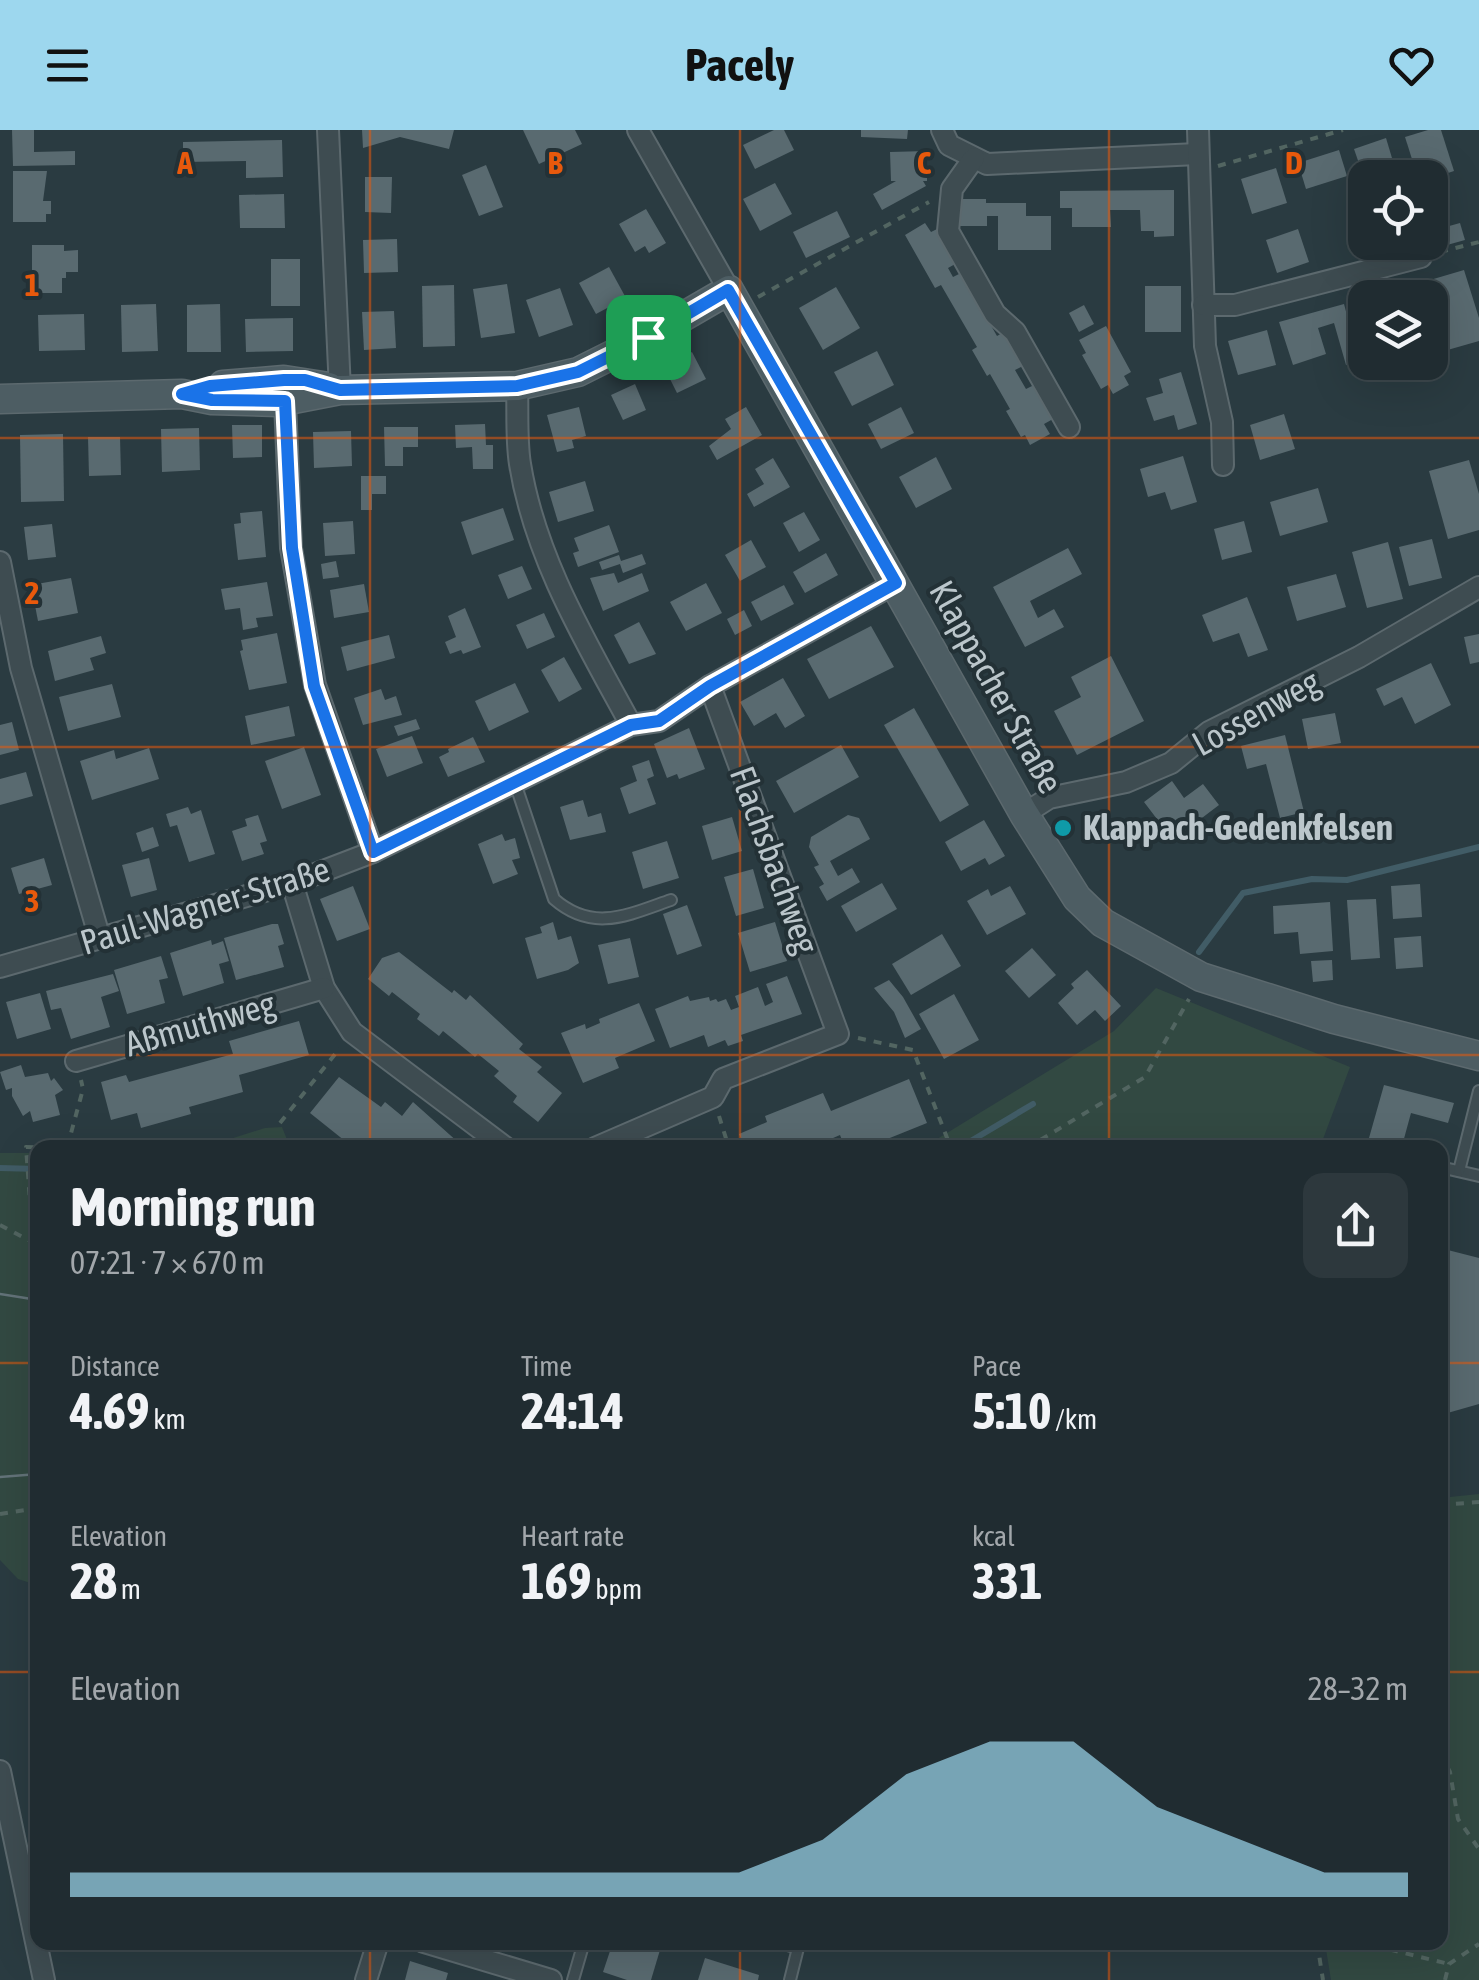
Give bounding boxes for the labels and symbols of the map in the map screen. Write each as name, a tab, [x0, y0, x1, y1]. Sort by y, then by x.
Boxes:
text: A	[176, 144, 193, 181]
text: B	[547, 144, 563, 181]
text: C	[917, 144, 932, 181]
text: D	[1285, 144, 1303, 181]
text: 1	[24, 266, 40, 303]
pin	[606, 295, 691, 380]
text: 2	[24, 574, 40, 611]
street label: Klappacher Straße	[922, 574, 1072, 799]
street label: Lossenweg	[1185, 661, 1326, 763]
street label: Flachsbachweg	[723, 761, 827, 959]
place label: Klappach-Gedenkfelsen	[1083, 807, 1393, 847]
marker: Klappach-Gedenkfelsen	[1052, 817, 1074, 839]
street label: Paul-Wagner-Straße	[75, 848, 334, 962]
text: 3	[24, 882, 40, 919]
street label: Aßmuthweg	[120, 983, 279, 1064]

